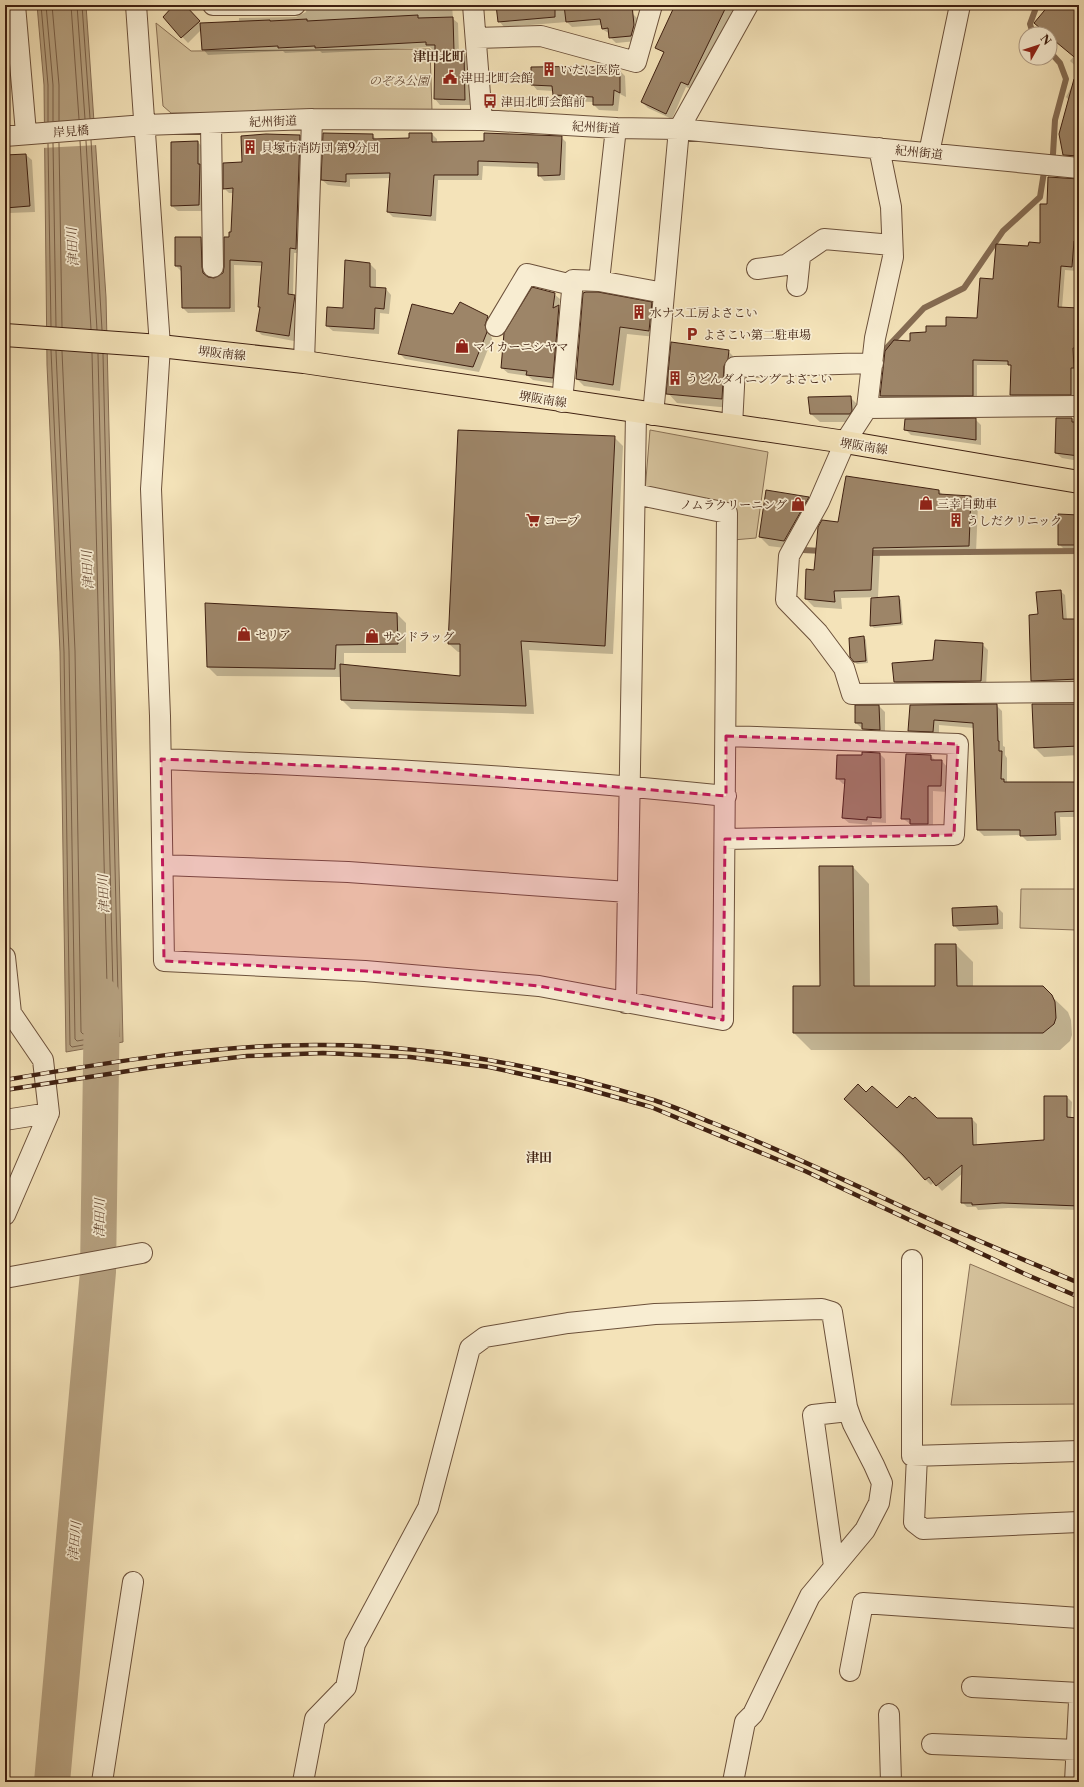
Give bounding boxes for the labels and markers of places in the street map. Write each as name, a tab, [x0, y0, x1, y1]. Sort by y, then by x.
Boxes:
building icon: いたに医院	[541, 61, 557, 77]
place label: いたに医院	[560, 62, 620, 77]
public building icon: 津田北町会館	[442, 69, 458, 85]
place label: 津田北町会館	[461, 70, 533, 85]
bus stop icon: 津田北町会館前	[482, 93, 498, 109]
place label: 津田北町会館前	[501, 94, 585, 109]
building icon: 貝塚市消防団 第9分団	[242, 139, 258, 155]
place label: 貝塚市消防団 第9分団	[261, 140, 379, 155]
building icon: 水ナス工房よさこい	[631, 304, 647, 320]
place label: 水ナス工房よさこい	[650, 305, 758, 320]
parking icon: よさこい第二駐車場	[684, 326, 700, 342]
place label: よさこい第二駐車場	[703, 327, 811, 342]
shop icon: マイカーニシヤマ	[454, 338, 470, 354]
place label: マイカーニシヤマ	[473, 339, 568, 354]
building icon: うどんダイニング よさこい	[667, 370, 683, 386]
place label: うどんダイニング よさこい	[686, 371, 832, 386]
shop icon: 三幸自動車	[918, 495, 934, 511]
shop icon: ノムラクリーニング	[790, 496, 806, 512]
place label: 三幸自動車	[937, 496, 997, 511]
place label: ノムラクリーニング	[680, 497, 787, 512]
supermarket icon: コープ	[525, 512, 541, 528]
building icon: うしだクリニック	[948, 512, 964, 528]
place label: コープ	[544, 513, 579, 528]
place label: うしだクリニック	[967, 513, 1062, 528]
shop icon: セリア	[236, 626, 252, 642]
place label: セリア	[255, 627, 291, 642]
shop icon: サンドラッグ	[364, 628, 380, 644]
place label: サンドラッグ	[383, 629, 454, 644]

